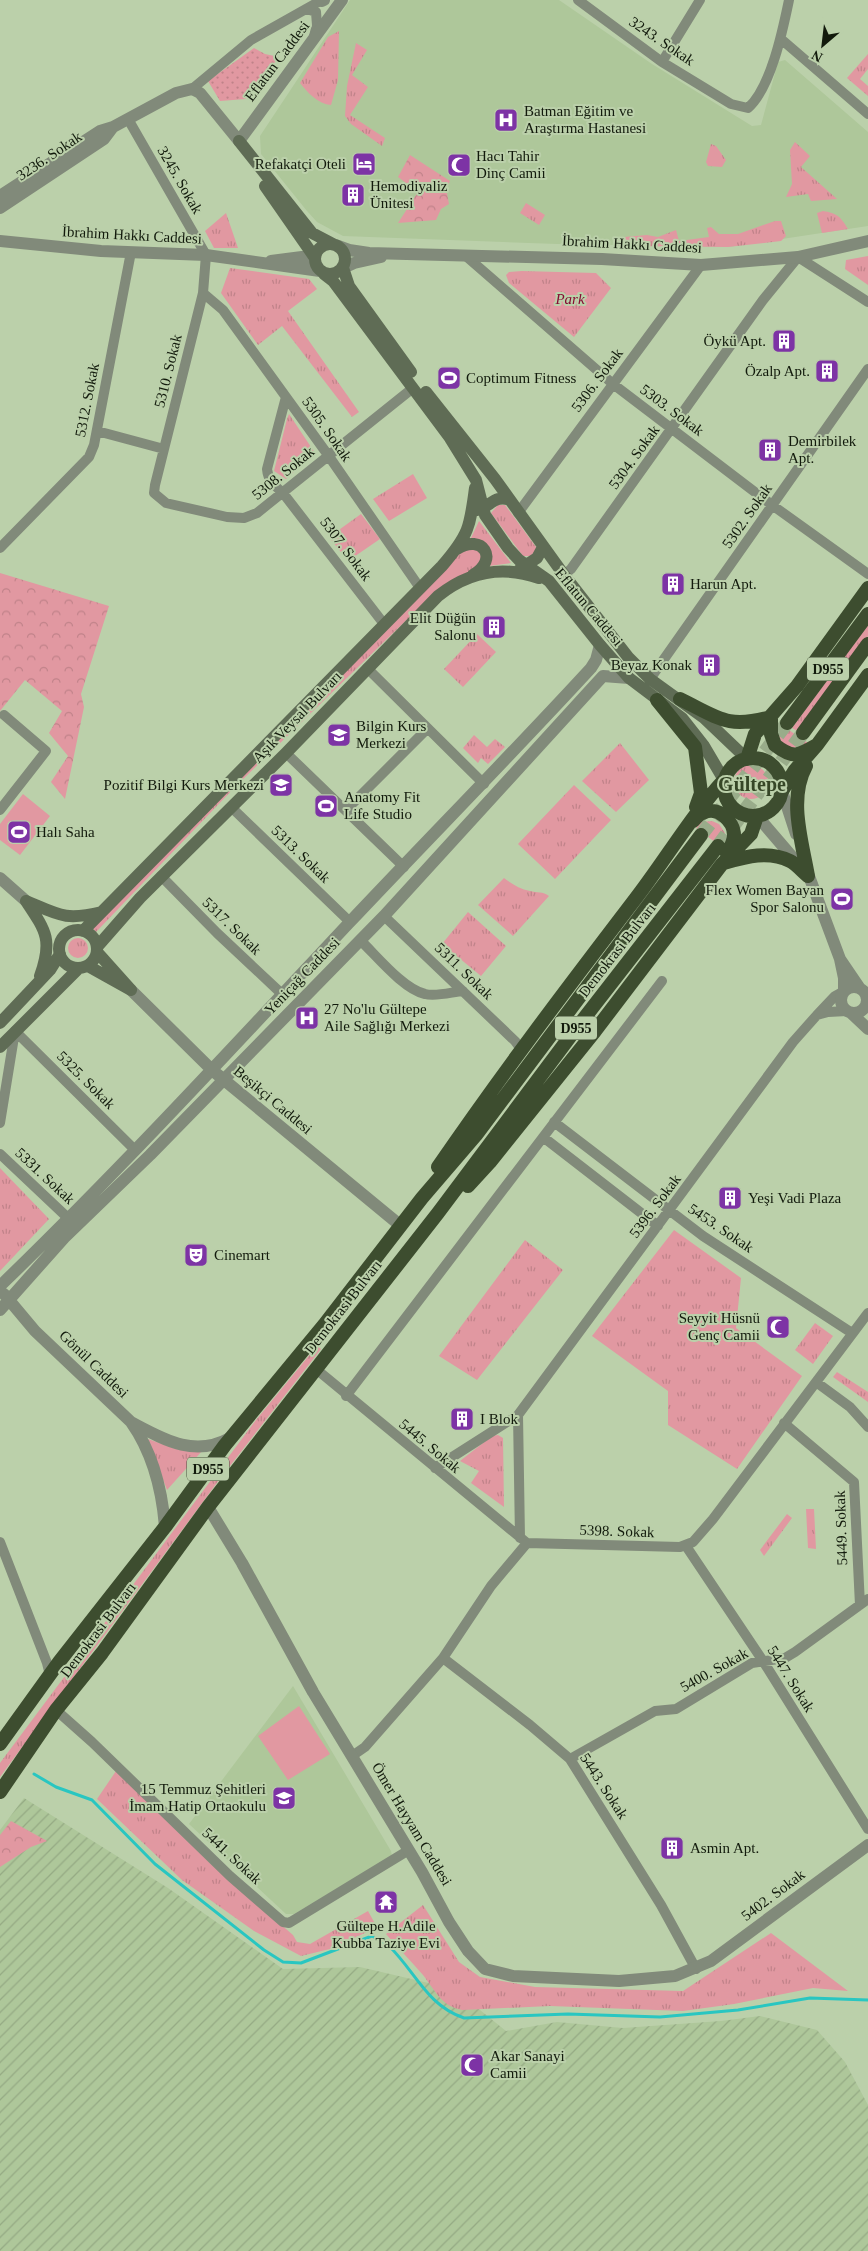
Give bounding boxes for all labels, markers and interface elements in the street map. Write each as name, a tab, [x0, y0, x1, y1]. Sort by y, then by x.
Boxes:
street label: 3243. Sokak	[626, 13, 698, 69]
street label: Eflatun Caddesi	[242, 18, 312, 104]
north arrow	[798, 20, 848, 70]
text: N	[809, 47, 825, 65]
place label: Batman Eğitim ve Araştırma Hastanesi	[524, 103, 646, 136]
hospital icon: Batman Eğitim ve Araştırma Hastanesi	[493, 107, 519, 133]
street label: 3236. Sokak	[13, 128, 85, 184]
street label: 3245. Sokak	[154, 144, 206, 217]
place label: Hacı Tahir Dinç Camii	[476, 148, 546, 181]
hotel icon: Refakatçi Oteli	[351, 151, 377, 177]
mosque icon: Hacı Tahir Dinç Camii	[446, 152, 472, 178]
place label: Refakatçi Oteli	[255, 156, 346, 172]
place label: Hemodiyaliz Ünitesi	[370, 178, 448, 211]
building icon: Hemodiyaliz Ünitesi	[340, 182, 366, 208]
street label: İbrahim Hakkı Caddesi	[62, 223, 202, 247]
street label: İbrahim Hakkı Caddesi	[562, 232, 702, 256]
park label: Park	[554, 291, 585, 307]
building icon: Öykü Apt.	[771, 328, 797, 354]
street label: 5310. Sokak	[151, 332, 185, 409]
place label: Öykü Apt.	[703, 333, 766, 349]
street label: 5306. Sokak	[568, 345, 626, 415]
building icon: Özalp Apt.	[814, 358, 840, 384]
street label: 5312. Sokak	[72, 361, 102, 438]
place label: Özalp Apt.	[745, 363, 810, 379]
sports icon: Coptimum Fitness	[436, 365, 462, 391]
place label: Coptimum Fitness	[466, 370, 577, 386]
street label: 5303. Sokak	[637, 381, 707, 439]
street label: 5305. Sokak	[299, 394, 355, 465]
street label: 5304. Sokak	[605, 422, 663, 492]
place label: Demirbilek Apt.	[788, 433, 857, 466]
building icon: Demirbilek Apt.	[757, 437, 783, 463]
street label: 5308. Sokak	[249, 443, 318, 503]
street label: 5302. Sokak	[719, 480, 775, 551]
street label: 5307. Sokak	[317, 514, 375, 584]
street label: Eflatun Caddesi	[552, 565, 626, 649]
building icon: Harun Apt.	[660, 571, 686, 597]
place label: Harun Apt.	[690, 576, 757, 592]
place label: Elit Düğün Salonu	[410, 610, 476, 643]
building icon: Elit Düğün Salonu	[481, 614, 507, 640]
building icon: Beyaz Konak	[696, 652, 722, 678]
place label: Beyaz Konak	[611, 657, 692, 673]
road number: D955	[807, 658, 849, 681]
street label: Aşık Veysal Bulvarı	[249, 668, 345, 766]
place label: Bilgin Kurs Merkezi	[356, 718, 427, 751]
school or university icon: Bilgin Kurs Merkezi	[326, 722, 352, 748]
school or university icon: Pozitif Bilgi Kurs Merkezi	[268, 772, 294, 798]
district label: Gültepe	[718, 773, 786, 796]
place label: Pozitif Bilgi Kurs Merkezi	[104, 777, 264, 793]
place label: Anatomy Fit Life Studio	[344, 789, 421, 822]
sports icon: Anatomy Fit Life Studio	[313, 793, 339, 819]
sports icon: Halı Saha	[6, 819, 32, 845]
street label: 5313. Sokak	[268, 822, 334, 886]
place label: Halı Saha	[36, 824, 95, 840]
place label: Flex Women Bayan Spor Salonu	[706, 882, 824, 915]
sports icon: Flex Women Bayan Spor Salonu	[829, 886, 855, 912]
street label: 5317. Sokak	[199, 894, 265, 958]
street label: Demokrasi Bulvarı	[575, 900, 659, 1000]
street label: Yeniçağ Caddesi	[261, 934, 343, 1018]
street label: 5311. Sokak	[432, 939, 497, 1003]
place label: 27 No'lu Gültepe Aile Sağlığı Merkezi	[324, 1001, 450, 1034]
hospital icon: 27 No'lu Gültepe Aile Sağlığı Merkezi	[294, 1005, 320, 1031]
road number: D955	[555, 1016, 597, 1040]
street label: 5325. Sokak	[54, 1048, 119, 1113]
street label: Beşikçi Caddesi	[231, 1063, 315, 1137]
street label: 5331. Sokak	[12, 1145, 78, 1208]
street label: 5396. Sokak	[626, 1171, 684, 1241]
building icon: Yeşi Vadi Plaza	[717, 1185, 743, 1211]
place label: Yeşi Vadi Plaza	[748, 1190, 842, 1206]
street label: 5453. Sokak	[685, 1200, 757, 1256]
theatre icon: Cinemart	[183, 1242, 209, 1268]
place label: Cinemart	[214, 1247, 271, 1263]
street label: Demokrasi Bulvarı	[301, 1257, 385, 1357]
place label: Seyyit Hüsnü Genç Camii	[679, 1310, 760, 1343]
mosque icon: Seyyit Hüsnü Genç Camii	[765, 1314, 791, 1340]
street label: Gönül Caddesi	[56, 1327, 132, 1401]
building icon: I Blok	[449, 1406, 475, 1432]
place label: I Blok	[480, 1411, 518, 1427]
street label: 5445. Sokak	[396, 1416, 464, 1477]
road number: D955	[187, 1458, 229, 1480]
street label: 5449. Sokak	[832, 1490, 850, 1566]
street label: 5398. Sokak	[579, 1522, 655, 1540]
street label: Demokrasi Bulvarı	[57, 1579, 139, 1681]
street label: 5447. Sokak	[764, 1643, 818, 1715]
street label: 5400. Sokak	[677, 1645, 751, 1695]
street label: 5443. Sokak	[577, 1750, 631, 1822]
street label: Ömer Hayyam Caddesi	[369, 1760, 455, 1888]
place label: 15 Temmuz Şehitleri İmam Hatip Ortaokulu	[129, 1781, 266, 1814]
school or university icon: 15 Temmuz Şehitleri İmam Hatip Ortaokulu	[271, 1785, 297, 1811]
street label: 5441. Sokak	[199, 1825, 265, 1888]
building icon: Asmin Apt.	[659, 1835, 685, 1861]
place label: Asmin Apt.	[690, 1840, 759, 1856]
street label: 5402. Sokak	[738, 1866, 808, 1924]
temple icon: Gültepe H.Adile Kubba Taziye Evi	[373, 1889, 399, 1915]
place label: Gültepe H.Adile Kubba Taziye Evi	[332, 1918, 440, 1951]
place label: Akar Sanayi Camii	[490, 2048, 565, 2081]
mosque icon: Akar Sanayi Camii	[459, 2052, 485, 2078]

